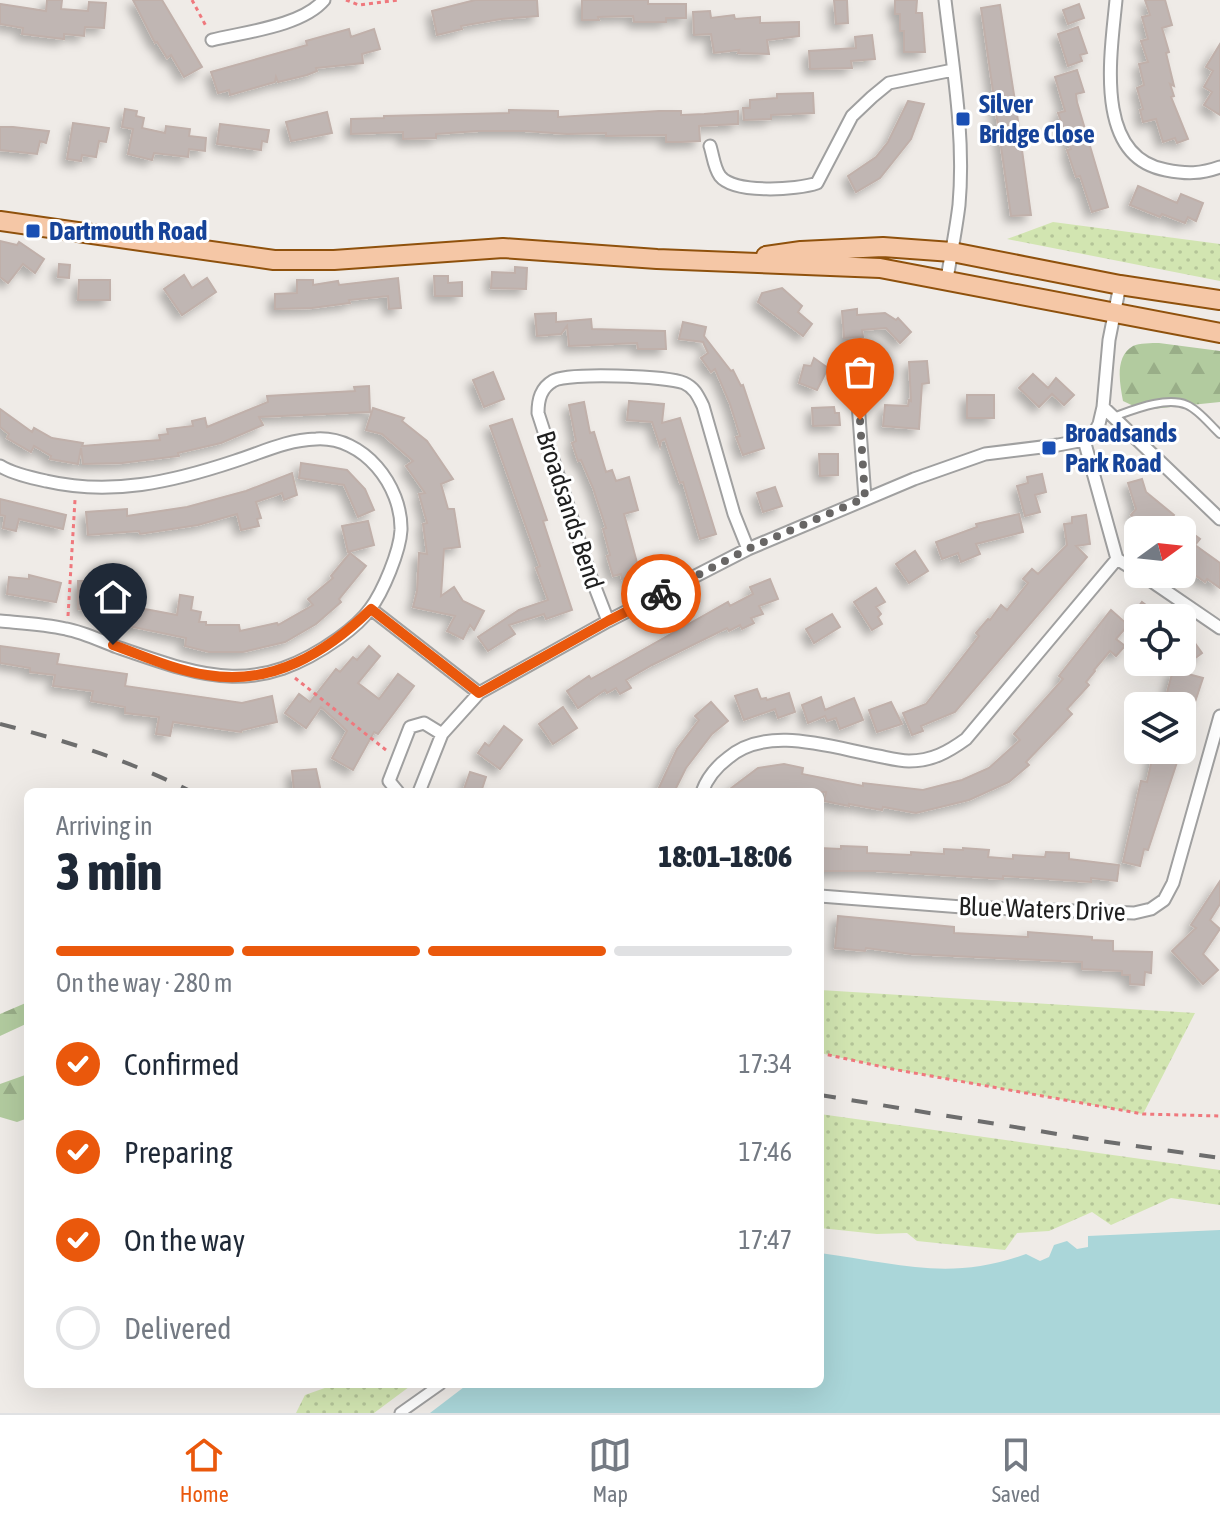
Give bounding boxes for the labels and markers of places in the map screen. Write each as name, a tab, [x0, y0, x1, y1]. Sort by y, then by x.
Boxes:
place label: Silver Bridge Close	[979, 89, 1095, 149]
marker: Silver Bridge Close	[954, 110, 972, 128]
place label: Dartmouth Road	[49, 216, 207, 246]
marker: Dartmouth Road	[24, 222, 42, 240]
pin	[826, 338, 894, 420]
place label: Broadsands Park Road	[1065, 418, 1177, 478]
marker: Broadsands Park Road	[1040, 439, 1058, 457]
pin	[79, 563, 147, 645]

